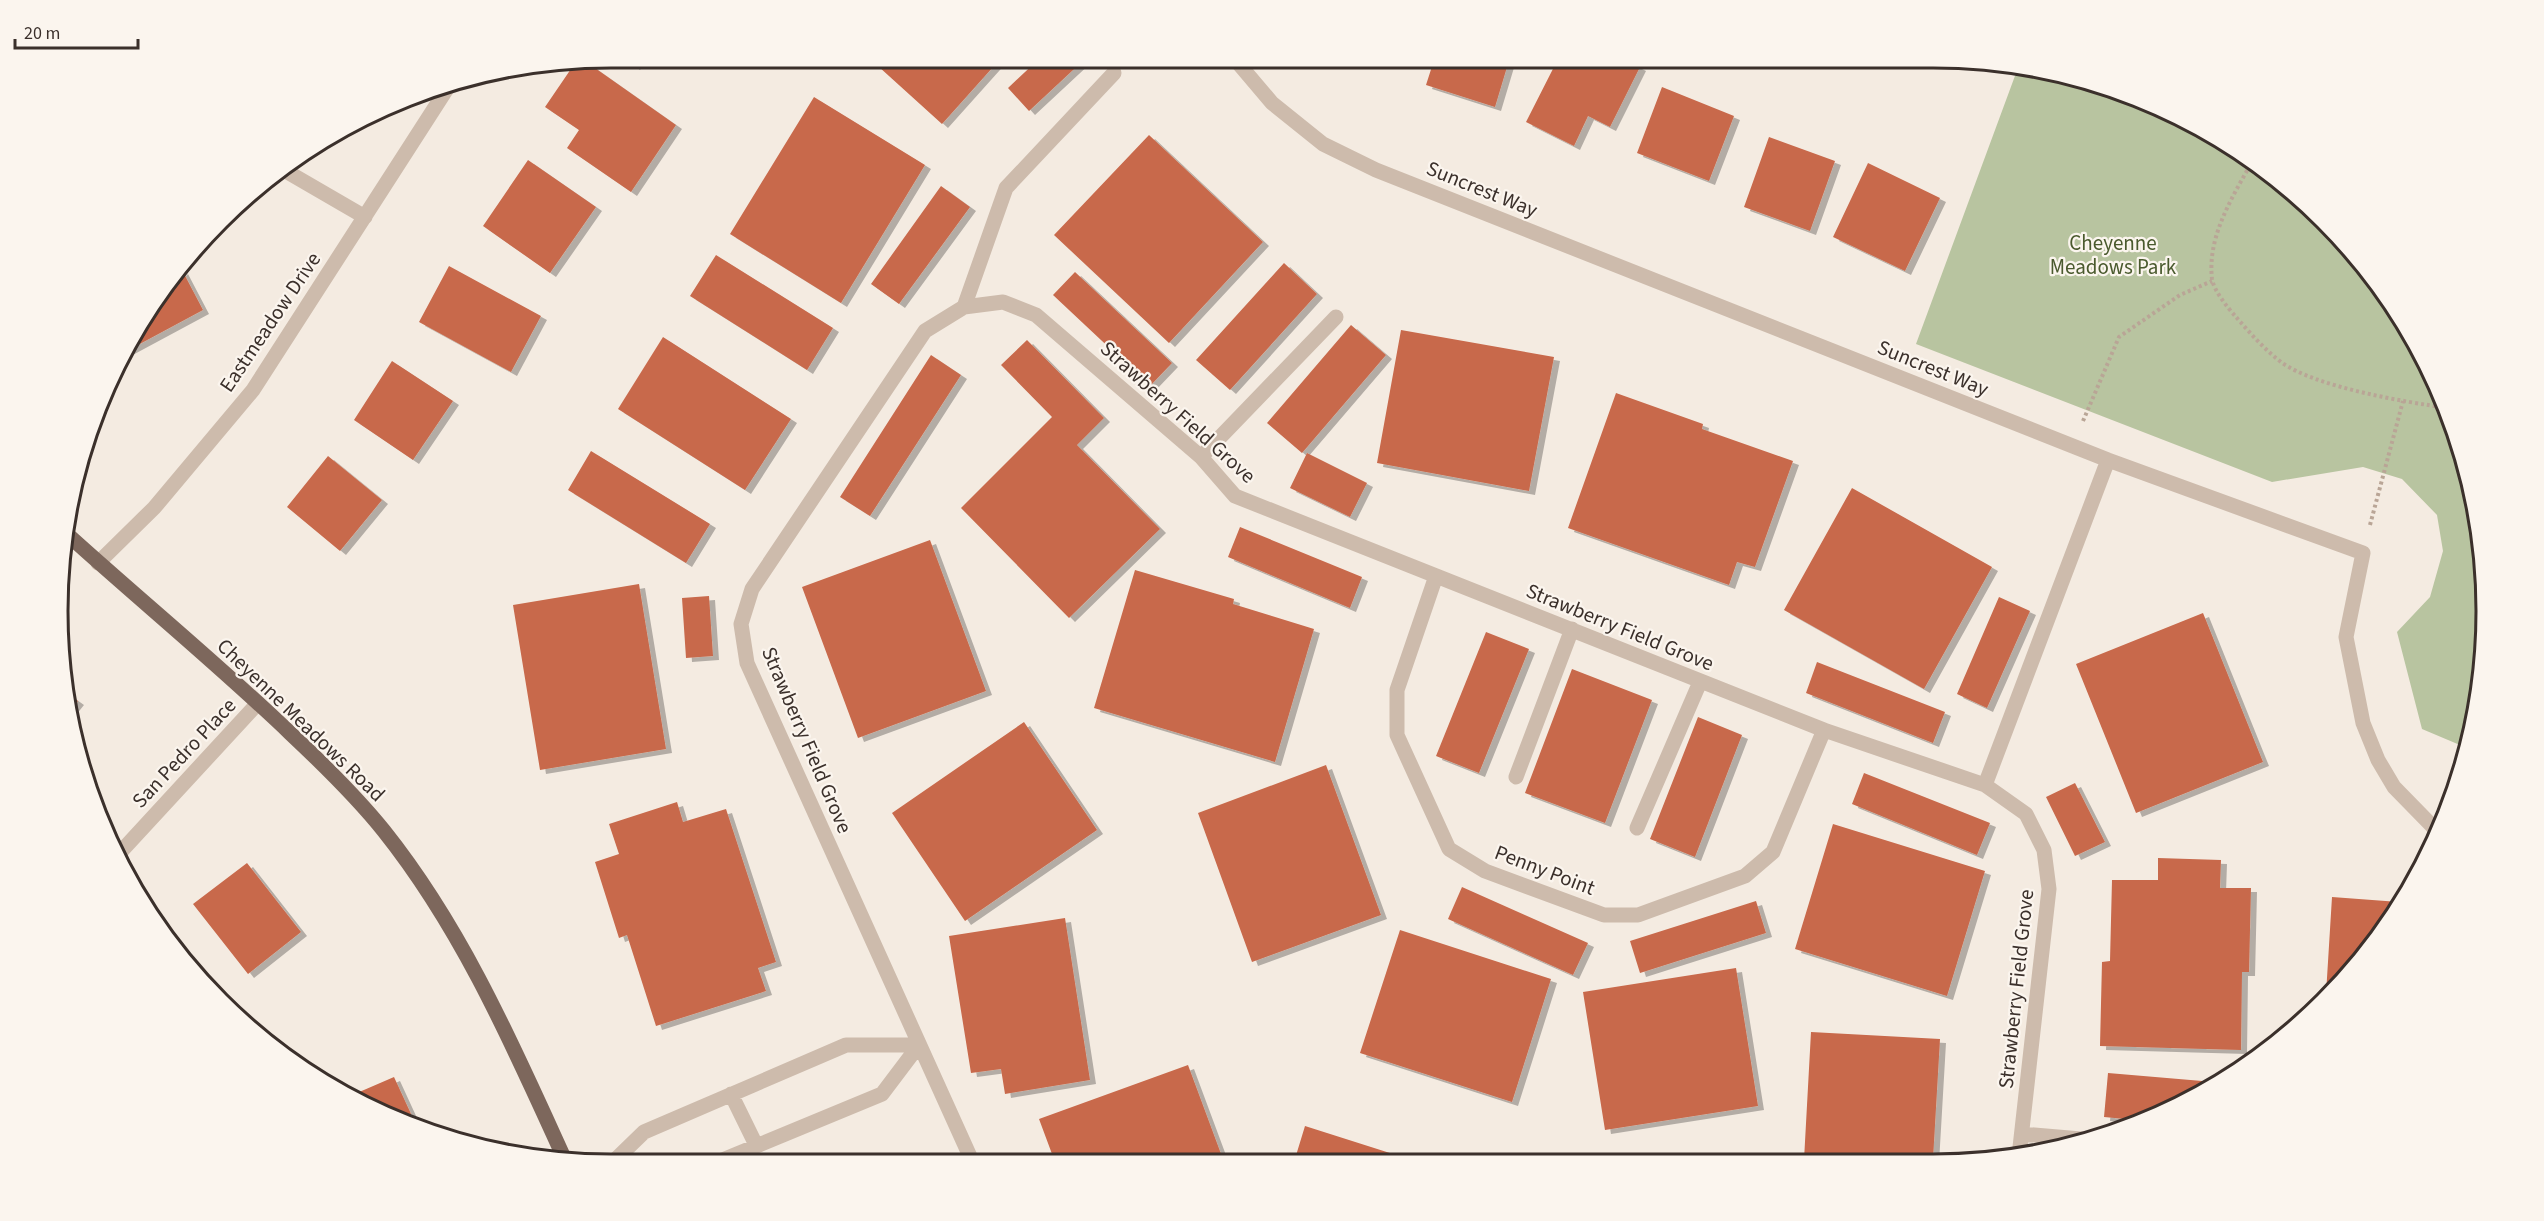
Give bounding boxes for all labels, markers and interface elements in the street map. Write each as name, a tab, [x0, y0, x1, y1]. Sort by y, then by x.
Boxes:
scale bar	[15, 12, 138, 50]
text: 20 m	[24, 21, 60, 46]
street label: Suncrest Way	[1422, 153, 1542, 225]
park label: Cheyenne Meadows Park	[2050, 228, 2177, 282]
street label: Eastmeadow Drive	[212, 246, 328, 398]
street label: Suncrest Way	[1873, 332, 1993, 404]
street label: Strawberry Field Grove	[1094, 334, 1262, 490]
street label: Strawberry Field Grove	[1522, 576, 1718, 678]
street label: Cheyenne Meadows Road	[210, 631, 392, 809]
street label: Strawberry Field Grove	[754, 642, 860, 838]
street label: San Pedro Place	[125, 691, 243, 815]
street label: Penny Point	[1490, 837, 1600, 903]
street label: Strawberry Field Grove	[1991, 888, 2041, 1090]

